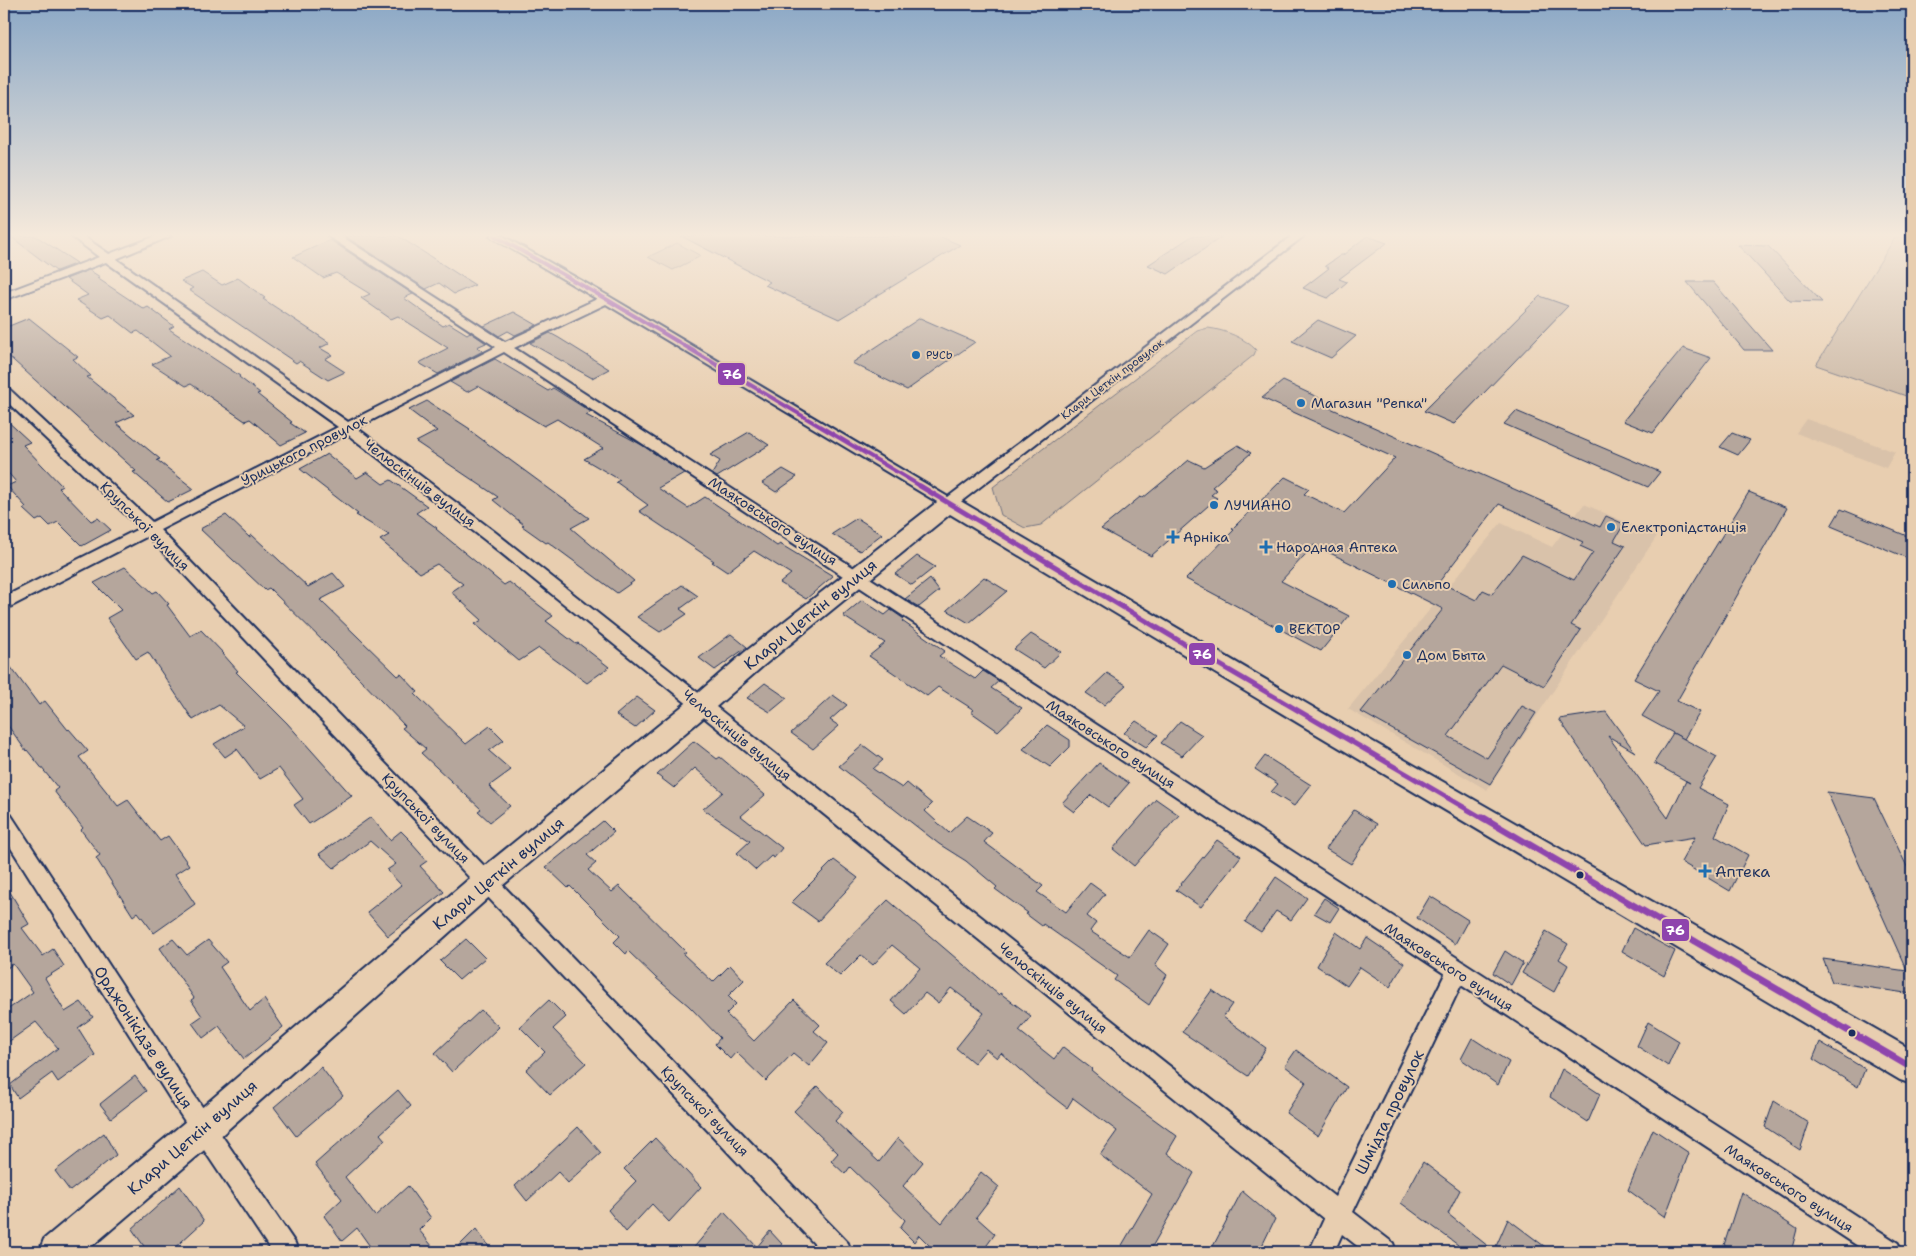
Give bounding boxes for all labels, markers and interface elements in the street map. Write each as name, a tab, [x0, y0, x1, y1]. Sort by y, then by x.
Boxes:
street label: Клари Цеткін провулок	[1058, 336, 1167, 423]
place label: РУСЬ	[926, 348, 953, 363]
marker: РУСЬ	[910, 349, 922, 361]
line badge: 76	[717, 362, 746, 386]
text: 76	[722, 365, 742, 383]
place label: Магазин "Репка"	[1311, 394, 1427, 412]
marker: Магазин "Репка"	[1295, 397, 1307, 409]
street label: Урицького провулок	[238, 410, 371, 490]
street label: Челюскінців вулиця	[361, 435, 479, 531]
street label: Маяковського вулиця	[705, 473, 841, 569]
street label: Крупської вулиця	[97, 478, 193, 574]
place label: ЛУЧИАНО	[1224, 496, 1291, 514]
marker: ЛУЧИАНО	[1208, 499, 1220, 511]
place label: Електропідстанція	[1621, 518, 1747, 536]
marker: Електропідстанція	[1605, 521, 1617, 533]
place label: Арніка	[1183, 528, 1229, 546]
marker: Арніка	[1167, 531, 1179, 543]
place label: Народная Аптека	[1276, 538, 1397, 556]
marker: Народная Аптека	[1260, 541, 1272, 553]
street label: Клари Цеткін вулиця	[740, 554, 881, 675]
place label: Сильпо	[1402, 575, 1451, 593]
marker: Сильпо	[1386, 578, 1398, 590]
place label: ВЕКТОР	[1289, 620, 1340, 638]
marker: ВЕКТОР	[1273, 623, 1285, 635]
line badge: 76	[1188, 642, 1216, 666]
text: 76	[1192, 645, 1212, 663]
place label: Дом Быта	[1417, 646, 1486, 664]
marker: Дом Быта	[1401, 649, 1413, 661]
street label: Челюскінців вулиця	[679, 685, 795, 785]
street label: Маяковського вулиця	[1043, 696, 1179, 792]
street label: Крупської вулиця	[378, 769, 474, 867]
street label: Клари Цеткін вулиця	[428, 812, 568, 935]
place label: Аптека	[1715, 861, 1770, 882]
marker: Аптека	[1699, 865, 1711, 877]
unlabelled marker	[1575, 870, 1585, 880]
line badge: 76	[1661, 918, 1690, 942]
street label: Маяковського вулиця	[1381, 919, 1517, 1015]
text: 76	[1665, 921, 1685, 939]
street label: Челюскінців вулиця	[995, 938, 1111, 1038]
street label: Орджонікідзе вулиця	[89, 962, 198, 1113]
unlabelled marker	[1847, 1028, 1857, 1038]
street label: Шмідта провулок	[1350, 1046, 1429, 1178]
street label: Крупської вулиця	[657, 1062, 753, 1160]
street label: Клари Цеткін вулиця	[123, 1075, 262, 1200]
street label: Маяковського вулиця	[1721, 1140, 1857, 1236]

